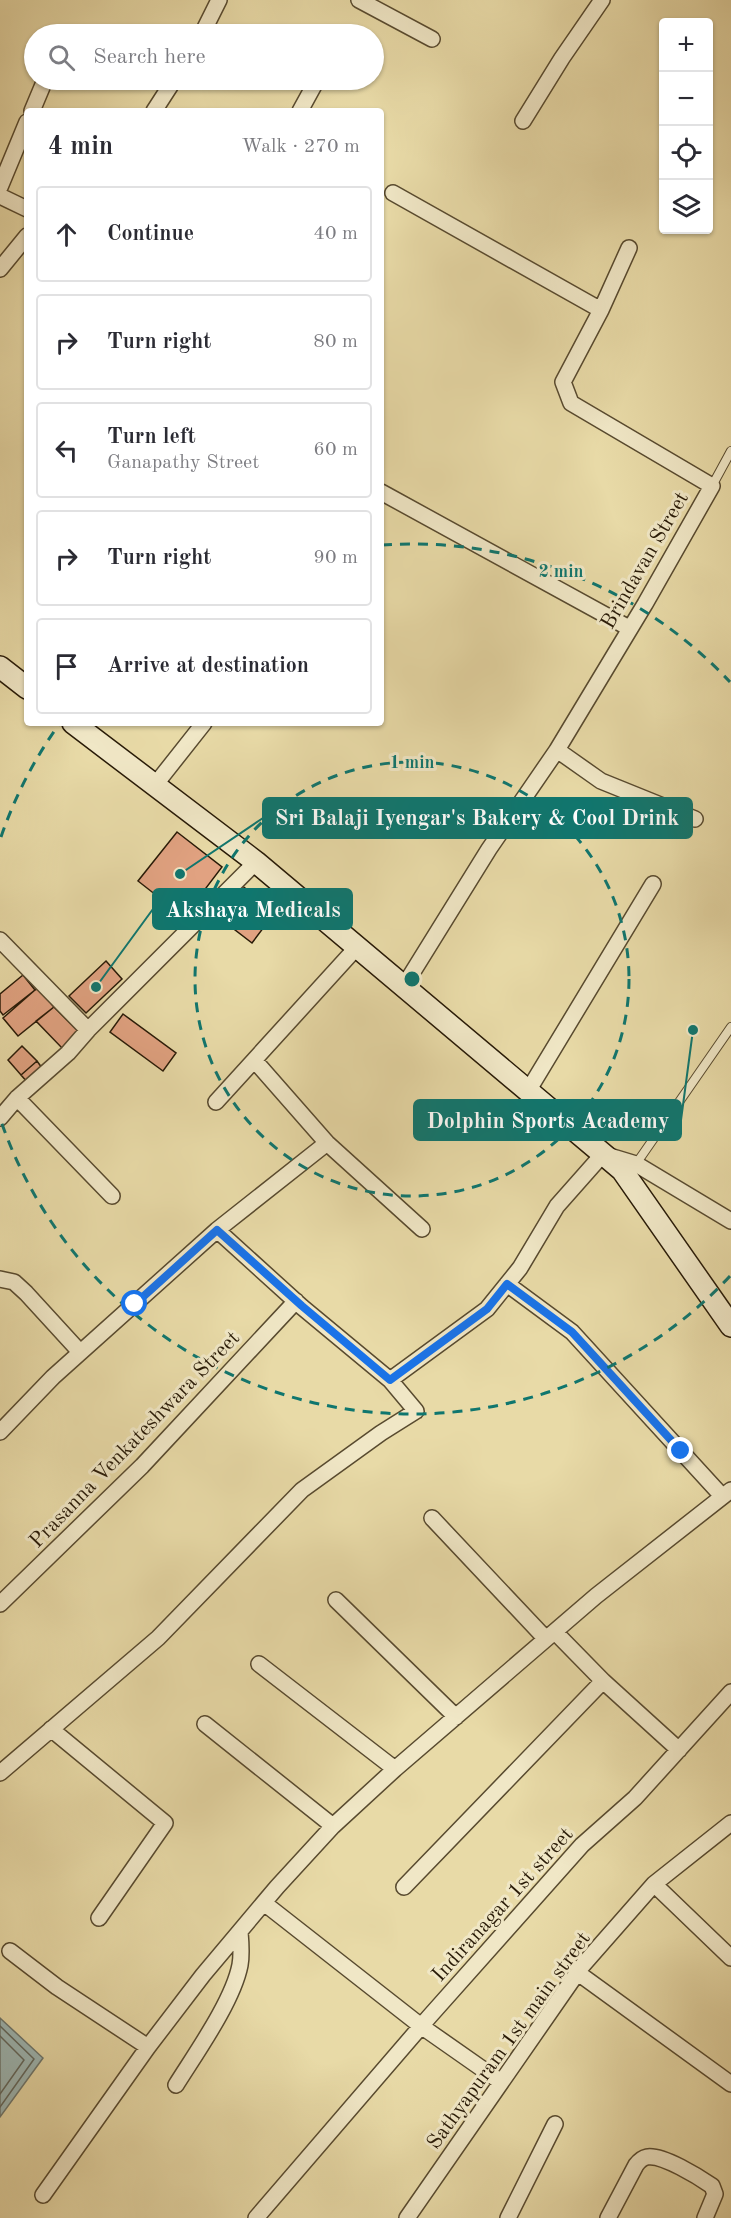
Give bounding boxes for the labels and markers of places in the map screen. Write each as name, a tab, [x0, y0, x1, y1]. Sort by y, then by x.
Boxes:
callout: Sri Balaji Iyengar's Bakery & Cool Drink	[263, 798, 692, 838]
callout: Akshaya Medicals	[153, 889, 352, 929]
centre of rings	[402, 969, 422, 989]
callout: Dolphin Sports Academy	[414, 1100, 681, 1140]

